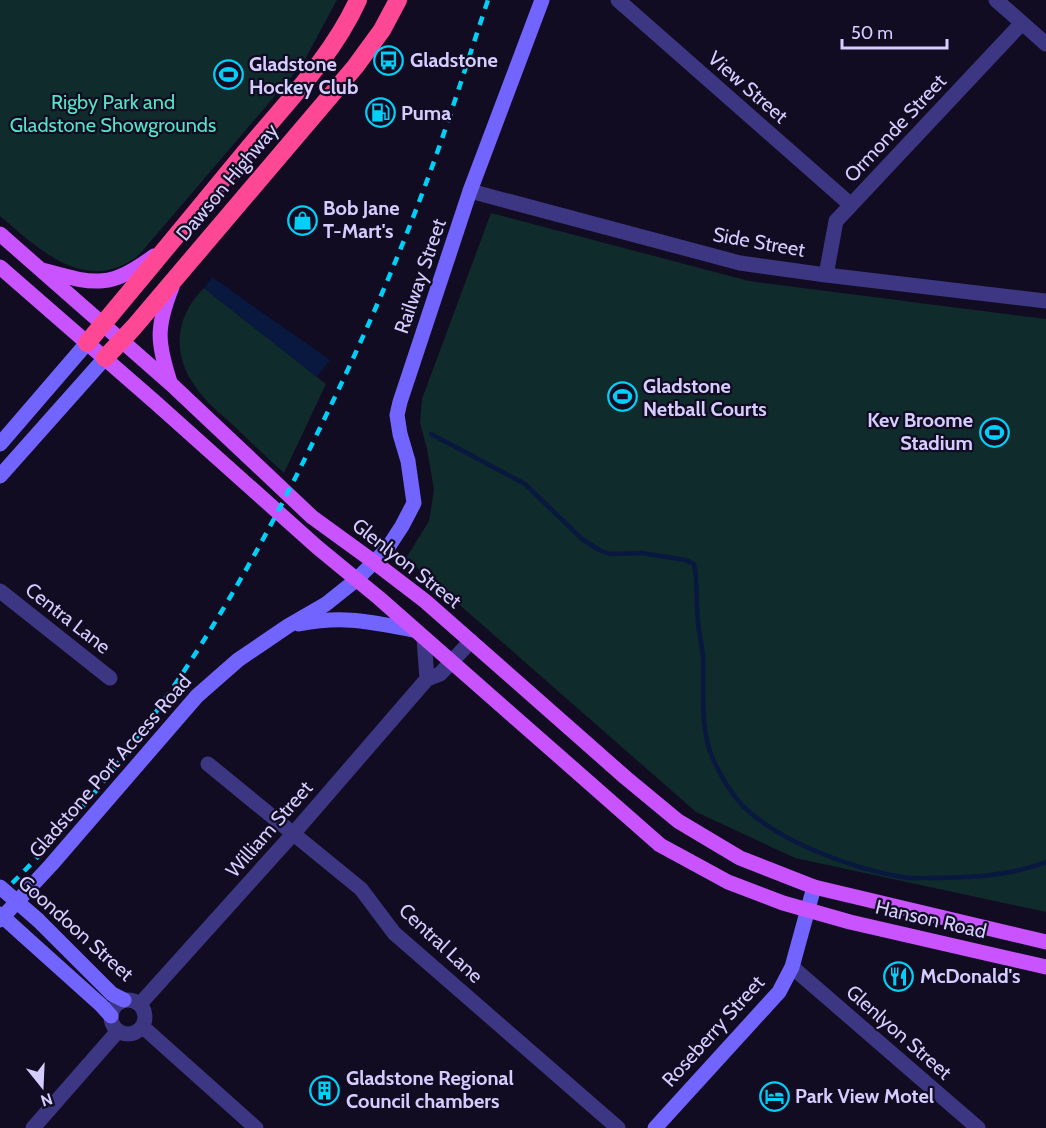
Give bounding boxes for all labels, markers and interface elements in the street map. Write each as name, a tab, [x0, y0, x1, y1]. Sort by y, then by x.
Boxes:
scale bar	[842, 12, 947, 50]
text: 50 m	[851, 22, 893, 44]
bus stop icon: Gladstone	[373, 44, 405, 76]
street label: View Street	[703, 46, 793, 128]
place label: Gladstone	[410, 48, 498, 72]
place label: Gladstone Hockey Club	[249, 52, 358, 99]
sports icon: Gladstone Hockey Club	[212, 59, 244, 91]
street label: Ormonde Street	[839, 69, 951, 187]
park label: Rigby Park and Gladstone Showgrounds	[10, 90, 216, 137]
fuel station icon: Puma	[364, 97, 396, 129]
place label: Puma	[401, 101, 451, 125]
street label: Dawson Highway	[171, 118, 283, 246]
place label: Bob Jane T-Mart's	[323, 196, 400, 243]
shop icon: Bob Jane T-Mart's	[286, 204, 318, 236]
street label: Railway Street	[389, 215, 451, 337]
street label: Side Street	[711, 222, 807, 262]
place label: Gladstone Netball Courts	[643, 374, 767, 421]
sports icon: Gladstone Netball Courts	[606, 381, 638, 413]
place label: Kev Broome Stadium	[867, 408, 973, 455]
sports icon: Kev Broome Stadium	[978, 416, 1010, 448]
street label: Glenlyon Street	[348, 513, 467, 613]
street label: Centra Lane	[21, 577, 115, 659]
street label: Gladstone Port Access Road	[24, 669, 196, 863]
street label: William Street	[221, 776, 318, 882]
street label: Goondoon Street	[13, 870, 139, 986]
street label: Hanson Road	[873, 895, 989, 943]
street label: Central Lane	[394, 898, 488, 988]
restaurant icon: McDonald's	[883, 960, 915, 992]
place label: McDonald's	[920, 964, 1021, 988]
street label: Roseberry Street	[657, 970, 769, 1091]
street label: Glenlyon Street	[841, 980, 957, 1085]
north arrow	[12, 1056, 72, 1116]
place label: Gladstone Regional Council chambers	[346, 1066, 514, 1113]
building icon: Gladstone Regional Council chambers	[309, 1074, 341, 1106]
hotel icon: Park View Motel	[758, 1080, 790, 1112]
place label: Park View Motel	[795, 1084, 934, 1108]
text: N	[38, 1089, 55, 1111]

